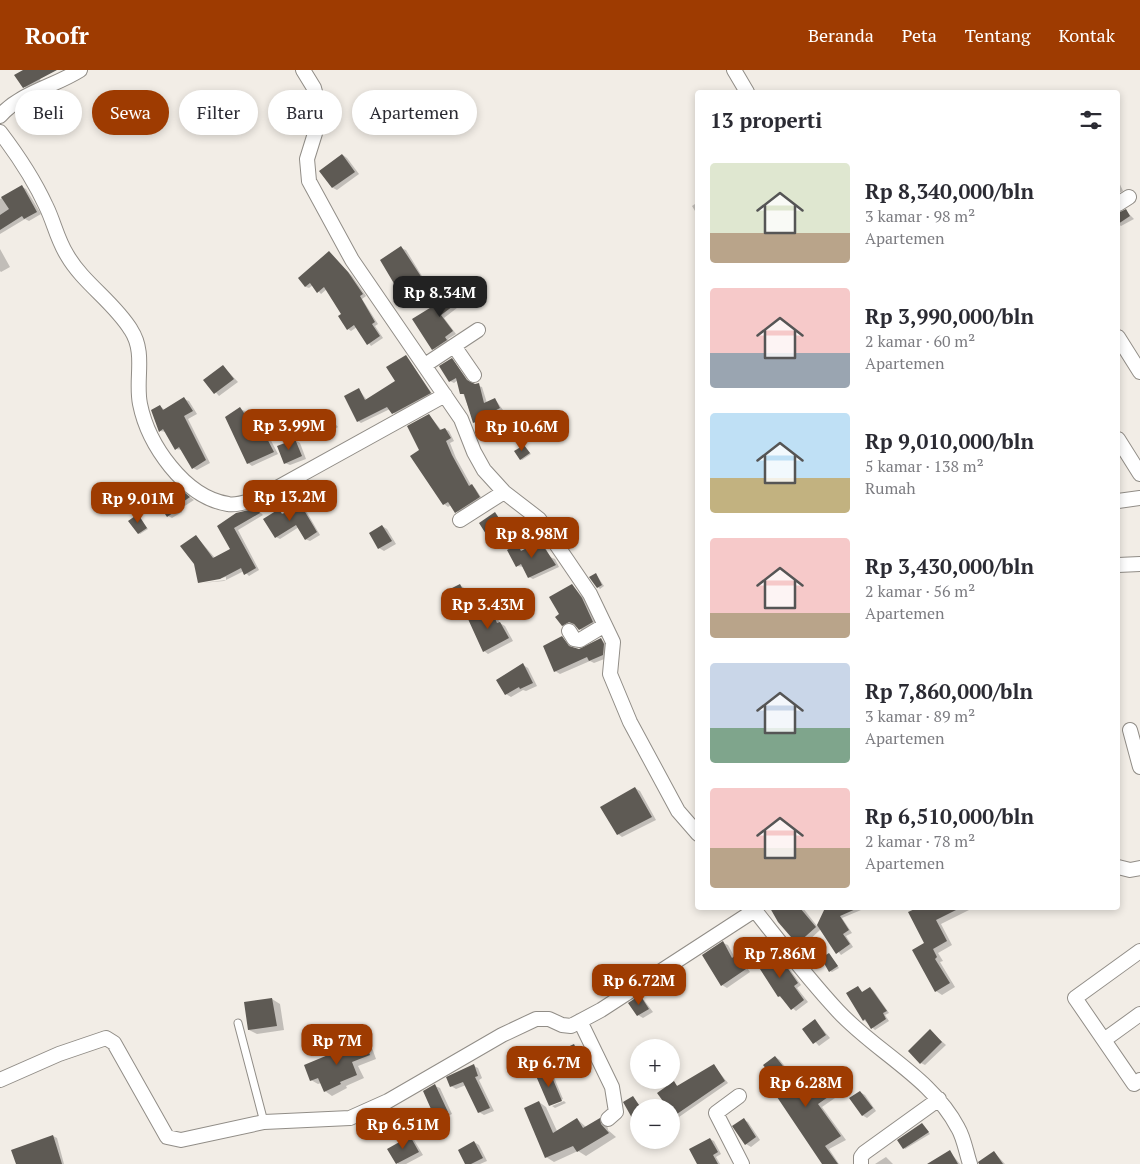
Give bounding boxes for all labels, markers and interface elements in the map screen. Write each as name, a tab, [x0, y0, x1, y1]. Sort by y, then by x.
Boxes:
text: Roofr	[25, 19, 89, 51]
text: Beranda	[808, 23, 874, 47]
text: Peta	[902, 23, 937, 47]
text: Tentang	[965, 23, 1031, 47]
text: Kontak	[1059, 23, 1115, 47]
chip: Beli	[15, 90, 82, 135]
chip: Sewa	[92, 90, 169, 135]
chip: Filter	[179, 90, 258, 135]
chip: Baru	[268, 90, 342, 135]
chip: Apartemen	[352, 90, 477, 135]
text: 13 properti	[710, 106, 822, 134]
icon: filters	[1077, 106, 1105, 134]
text: Rp 8,340,000/bln	[865, 177, 1034, 205]
icon: home	[750, 183, 810, 243]
text: 3 kamar · 98 m²	[865, 205, 975, 227]
text: Apartemen	[865, 227, 945, 249]
pin: Rp 8.34M	[388, 276, 492, 318]
text: Rp 8.34M	[404, 281, 476, 303]
text: Rp 3,990,000/bln	[865, 302, 1034, 330]
icon: home	[750, 308, 810, 368]
text: 2 kamar · 60 m²	[865, 330, 975, 352]
text: Apartemen	[865, 352, 945, 374]
pin: Rp 3.99M	[237, 408, 341, 451]
pin: Rp 10.6M	[470, 410, 574, 452]
text: Rp 3.99M	[253, 414, 325, 436]
text: Rp 10.6M	[486, 415, 558, 437]
text: Rp 9,010,000/bln	[865, 427, 1034, 455]
icon: home	[750, 433, 810, 493]
text: 5 kamar · 138 m²	[865, 455, 984, 477]
text: Rumah	[865, 477, 916, 499]
pin: Rp 13.2M	[238, 480, 342, 522]
pin: Rp 9.01M	[86, 482, 190, 524]
text: Rp 13.2M	[254, 485, 326, 507]
text: Rp 9.01M	[102, 487, 174, 509]
pin: Rp 8.98M	[480, 516, 584, 559]
text: Rp 8.98M	[496, 522, 568, 544]
text: Rp 3,430,000/bln	[865, 552, 1034, 580]
icon: home	[750, 558, 810, 618]
text: 2 kamar · 56 m²	[865, 580, 975, 602]
pin: Rp 3.43M	[436, 588, 540, 630]
text: Rp 3.43M	[452, 593, 524, 615]
text: Apartemen	[865, 602, 945, 624]
text: Rp 7,860,000/bln	[865, 677, 1033, 705]
icon: home	[750, 683, 810, 743]
text: 3 kamar · 89 m²	[865, 705, 975, 727]
text: Apartemen	[865, 727, 945, 749]
text: Rp 6,510,000/bln	[865, 802, 1034, 830]
icon: home	[750, 808, 810, 868]
text: 2 kamar · 78 m²	[865, 830, 975, 852]
text: Apartemen	[865, 852, 945, 874]
pin: Rp 7.86M	[728, 936, 832, 979]
text: Rp 7.86M	[744, 942, 816, 964]
pin: Rp 6.72M	[587, 964, 691, 1006]
text: Rp 6.72M	[603, 969, 675, 991]
pin: Rp 7M	[302, 1024, 372, 1066]
text: Rp 7M	[312, 1029, 362, 1051]
map controls	[630, 1039, 680, 1149]
button: +	[630, 1039, 680, 1089]
pin: Rp 6.7M	[503, 1046, 595, 1088]
text: Rp 6.7M	[518, 1051, 580, 1073]
pin: Rp 6.28M	[754, 1066, 858, 1108]
text: Rp 6.28M	[770, 1071, 842, 1093]
button: −	[630, 1099, 680, 1149]
pin: Rp 6.51M	[351, 1108, 455, 1150]
text: Rp 6.51M	[367, 1113, 439, 1135]

